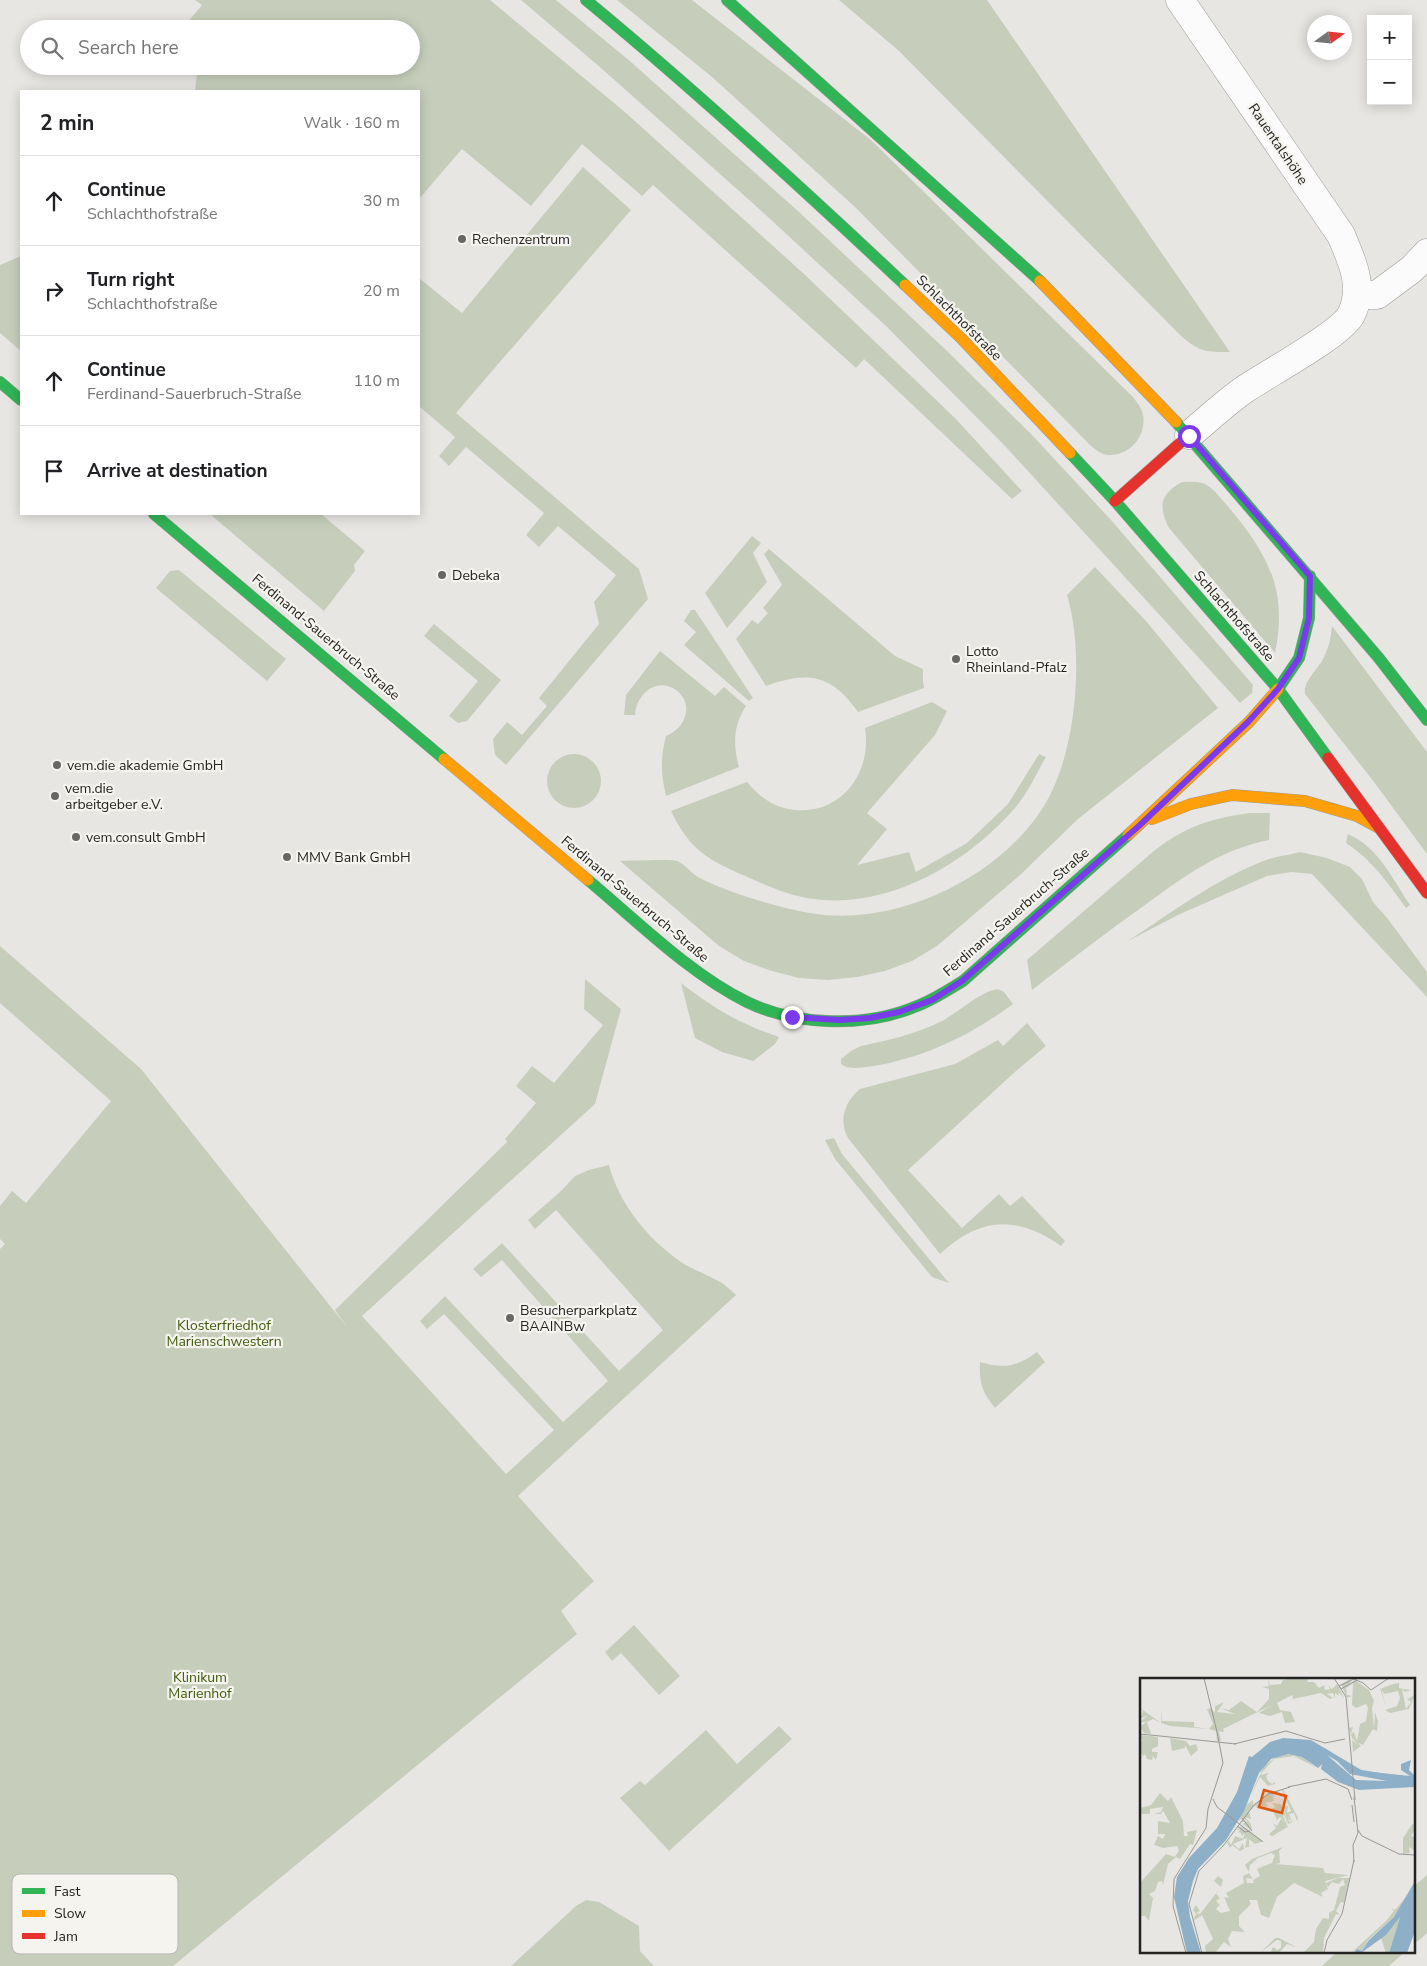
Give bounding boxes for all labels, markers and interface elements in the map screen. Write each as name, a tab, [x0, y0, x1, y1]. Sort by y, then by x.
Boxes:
north arrow	[1307, 15, 1352, 60]
map controls	[1367, 15, 1412, 105]
button: +	[1367, 15, 1412, 60]
search box	[20, 20, 420, 75]
icon: search	[38, 34, 66, 62]
text: Search here	[78, 35, 179, 61]
button: −	[1367, 60, 1412, 105]
street label: Rauentalshöhe	[1244, 100, 1312, 188]
text: 2 min	[40, 109, 94, 137]
text: Walk · 160 m	[304, 112, 400, 134]
text: Continue	[87, 177, 166, 203]
icon: ahead	[40, 187, 68, 215]
text: 30 m	[363, 190, 400, 212]
text: Schlachthofstraße	[87, 203, 218, 225]
place label: Rechenzentrum	[472, 230, 570, 249]
marker: Rechenzentrum	[456, 233, 468, 245]
text: Turn right	[87, 267, 174, 293]
street label: Schlachthofstraße	[912, 271, 1006, 365]
icon: right	[40, 277, 68, 305]
text: 20 m	[363, 280, 400, 302]
text: Schlachthofstraße	[87, 293, 218, 315]
text: Continue	[87, 357, 166, 383]
icon: ahead	[40, 367, 68, 395]
text: 110 m	[353, 370, 400, 392]
text: Ferdinand-Sauerbruch-Straße	[87, 383, 302, 405]
route start	[1178, 425, 1201, 448]
icon: arrive	[40, 457, 68, 485]
text: Arrive at destination	[87, 458, 268, 484]
place label: Debeka	[452, 566, 500, 585]
street label: Schlachthofstraße	[1189, 567, 1279, 665]
street label: Ferdinand-Sauerbruch-Straße	[248, 569, 404, 705]
marker: Debeka	[436, 569, 448, 581]
place label: Lotto Rheinland-Pfalz	[966, 642, 1068, 677]
marker: Lotto Rheinland-Pfalz	[950, 653, 962, 665]
place label: vem.die akademie GmbH	[67, 756, 224, 775]
marker: vem.die akademie GmbH	[51, 759, 63, 771]
place label: vem.die arbeitgeber e.V.	[65, 779, 163, 814]
marker: vem.die arbeitgeber e.V.	[49, 790, 61, 802]
place label: vem.consult GmbH	[86, 828, 206, 847]
marker: vem.consult GmbH	[70, 831, 82, 843]
street label: Ferdinand-Sauerbruch-Straße	[557, 831, 713, 967]
street label: Ferdinand-Sauerbruch-Straße	[939, 843, 1093, 981]
place label: MMV Bank GmbH	[297, 848, 411, 867]
marker: MMV Bank GmbH	[281, 851, 293, 863]
route end	[781, 1006, 804, 1029]
place label: Besucherparkplatz BAAINBw	[520, 1301, 638, 1336]
marker: Besucherparkplatz BAAINBw	[504, 1312, 516, 1324]
park label: Klosterfriedhof Marienschwestern	[166, 1316, 282, 1351]
park label: Klinikum Marienhof	[168, 1668, 232, 1703]
inset map	[1140, 1678, 1414, 1954]
legend	[12, 1874, 178, 1954]
text: Fast	[54, 1882, 80, 1901]
text: Slow	[54, 1904, 86, 1923]
text: Jam	[53, 1927, 78, 1946]

